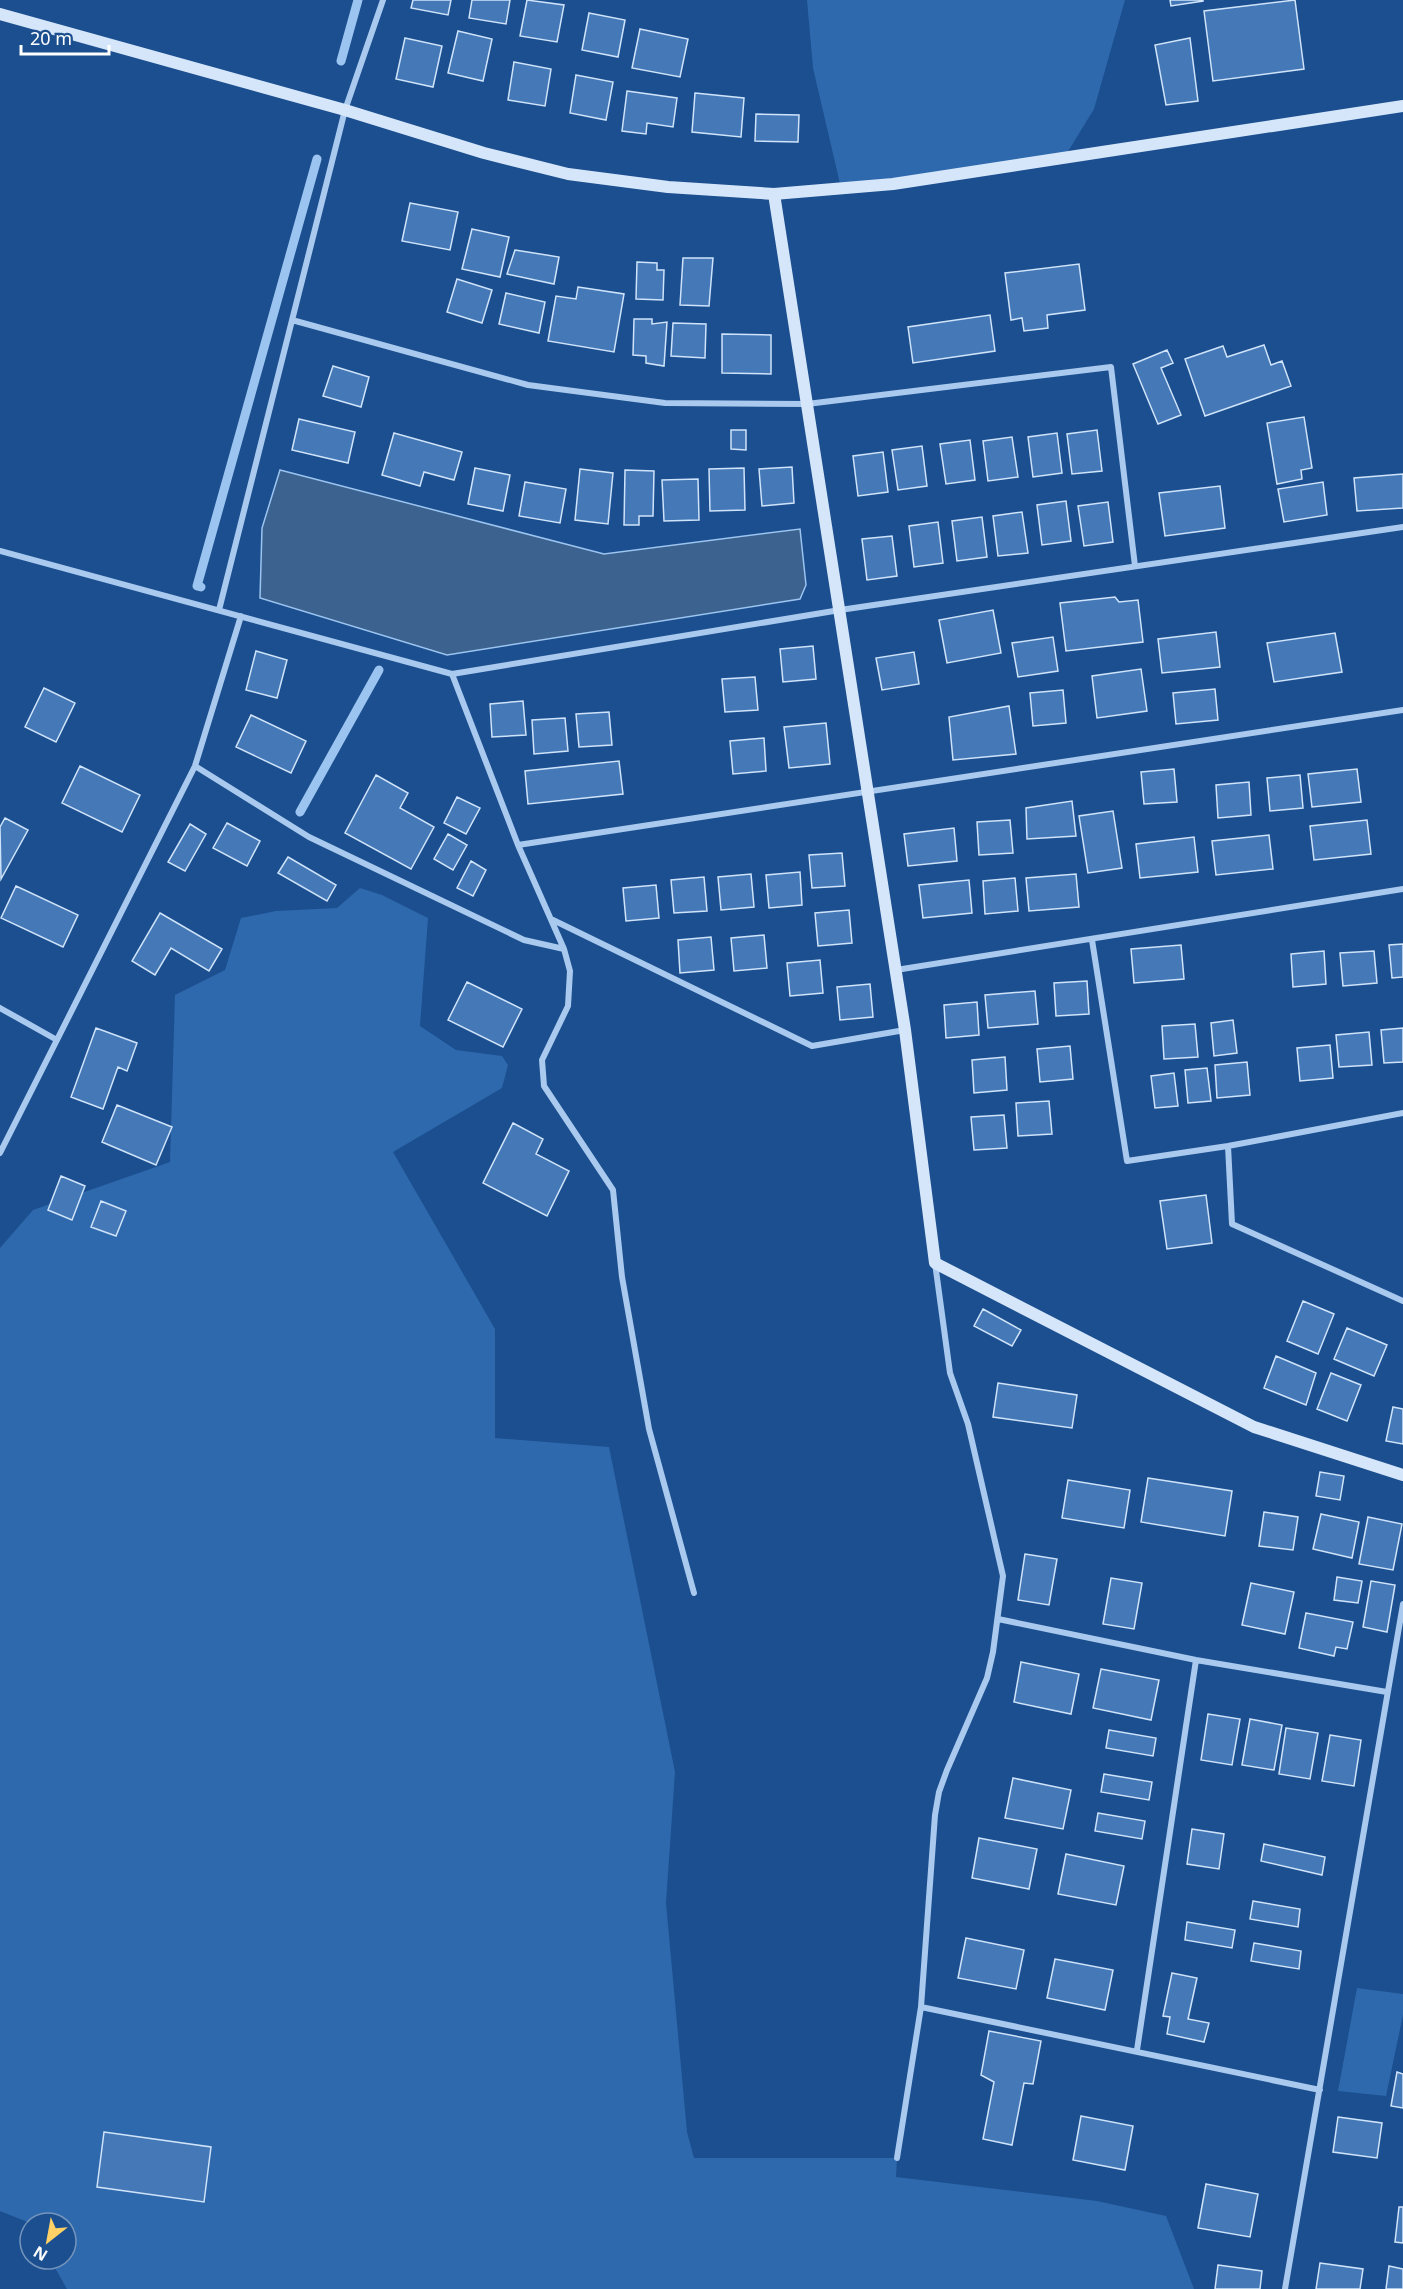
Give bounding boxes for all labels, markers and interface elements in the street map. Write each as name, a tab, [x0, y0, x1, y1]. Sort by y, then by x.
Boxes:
scale bar	[21, 18, 110, 56]
text: 20 m	[30, 26, 72, 50]
north arrow	[18, 2211, 78, 2271]
text: N	[29, 2241, 52, 2267]

